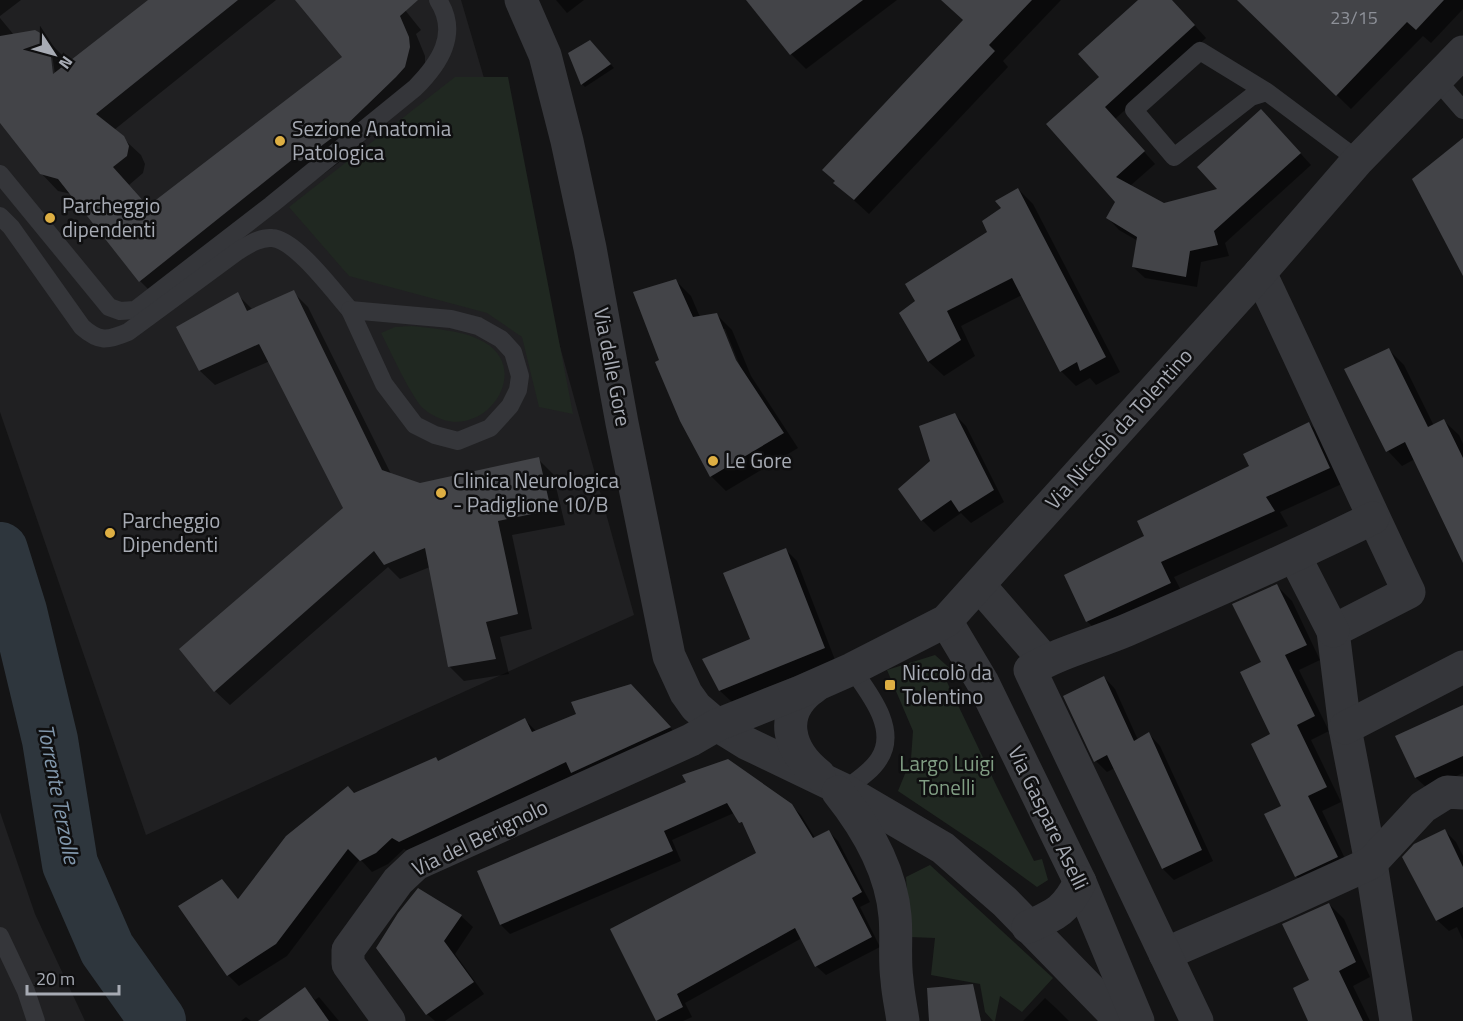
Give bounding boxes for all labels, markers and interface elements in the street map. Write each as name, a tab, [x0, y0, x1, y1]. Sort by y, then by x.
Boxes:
house number: 23/15	[1330, 4, 1378, 31]
north arrow	[24, 24, 84, 84]
text: N	[53, 51, 79, 74]
place label: Sezione Anatomia Patologica	[292, 112, 452, 168]
marker: Sezione Anatomia Patologica	[273, 134, 287, 148]
place label: Parcheggio dipendenti	[62, 189, 160, 245]
marker: Parcheggio dipendenti	[43, 211, 57, 225]
street label: Via delle Gore	[586, 305, 640, 429]
street label: Via Niccolò da Tolentino	[1037, 340, 1200, 516]
place label: Le Gore	[725, 444, 792, 476]
marker: Le Gore	[706, 454, 720, 468]
place label: Clinica Neurologica - Padiglione 10/B	[453, 464, 620, 520]
marker: Clinica Neurologica - Padiglione 10/B	[434, 486, 448, 500]
place label: Parcheggio Dipendenti	[122, 504, 220, 560]
marker: Parcheggio Dipendenti	[103, 526, 117, 540]
place label: Niccolò da Tolentino	[902, 656, 993, 712]
marker: Niccolò da Tolentino	[883, 678, 897, 692]
water label: Torrente Terzolle	[29, 721, 90, 868]
street label: Via Gaspare Aselli	[1000, 740, 1098, 895]
park label: Largo Luigi Tonelli	[899, 747, 995, 803]
street label: Via del Berignolo	[406, 790, 553, 884]
scale bar	[27, 958, 118, 996]
text: 20 m	[36, 965, 75, 992]

